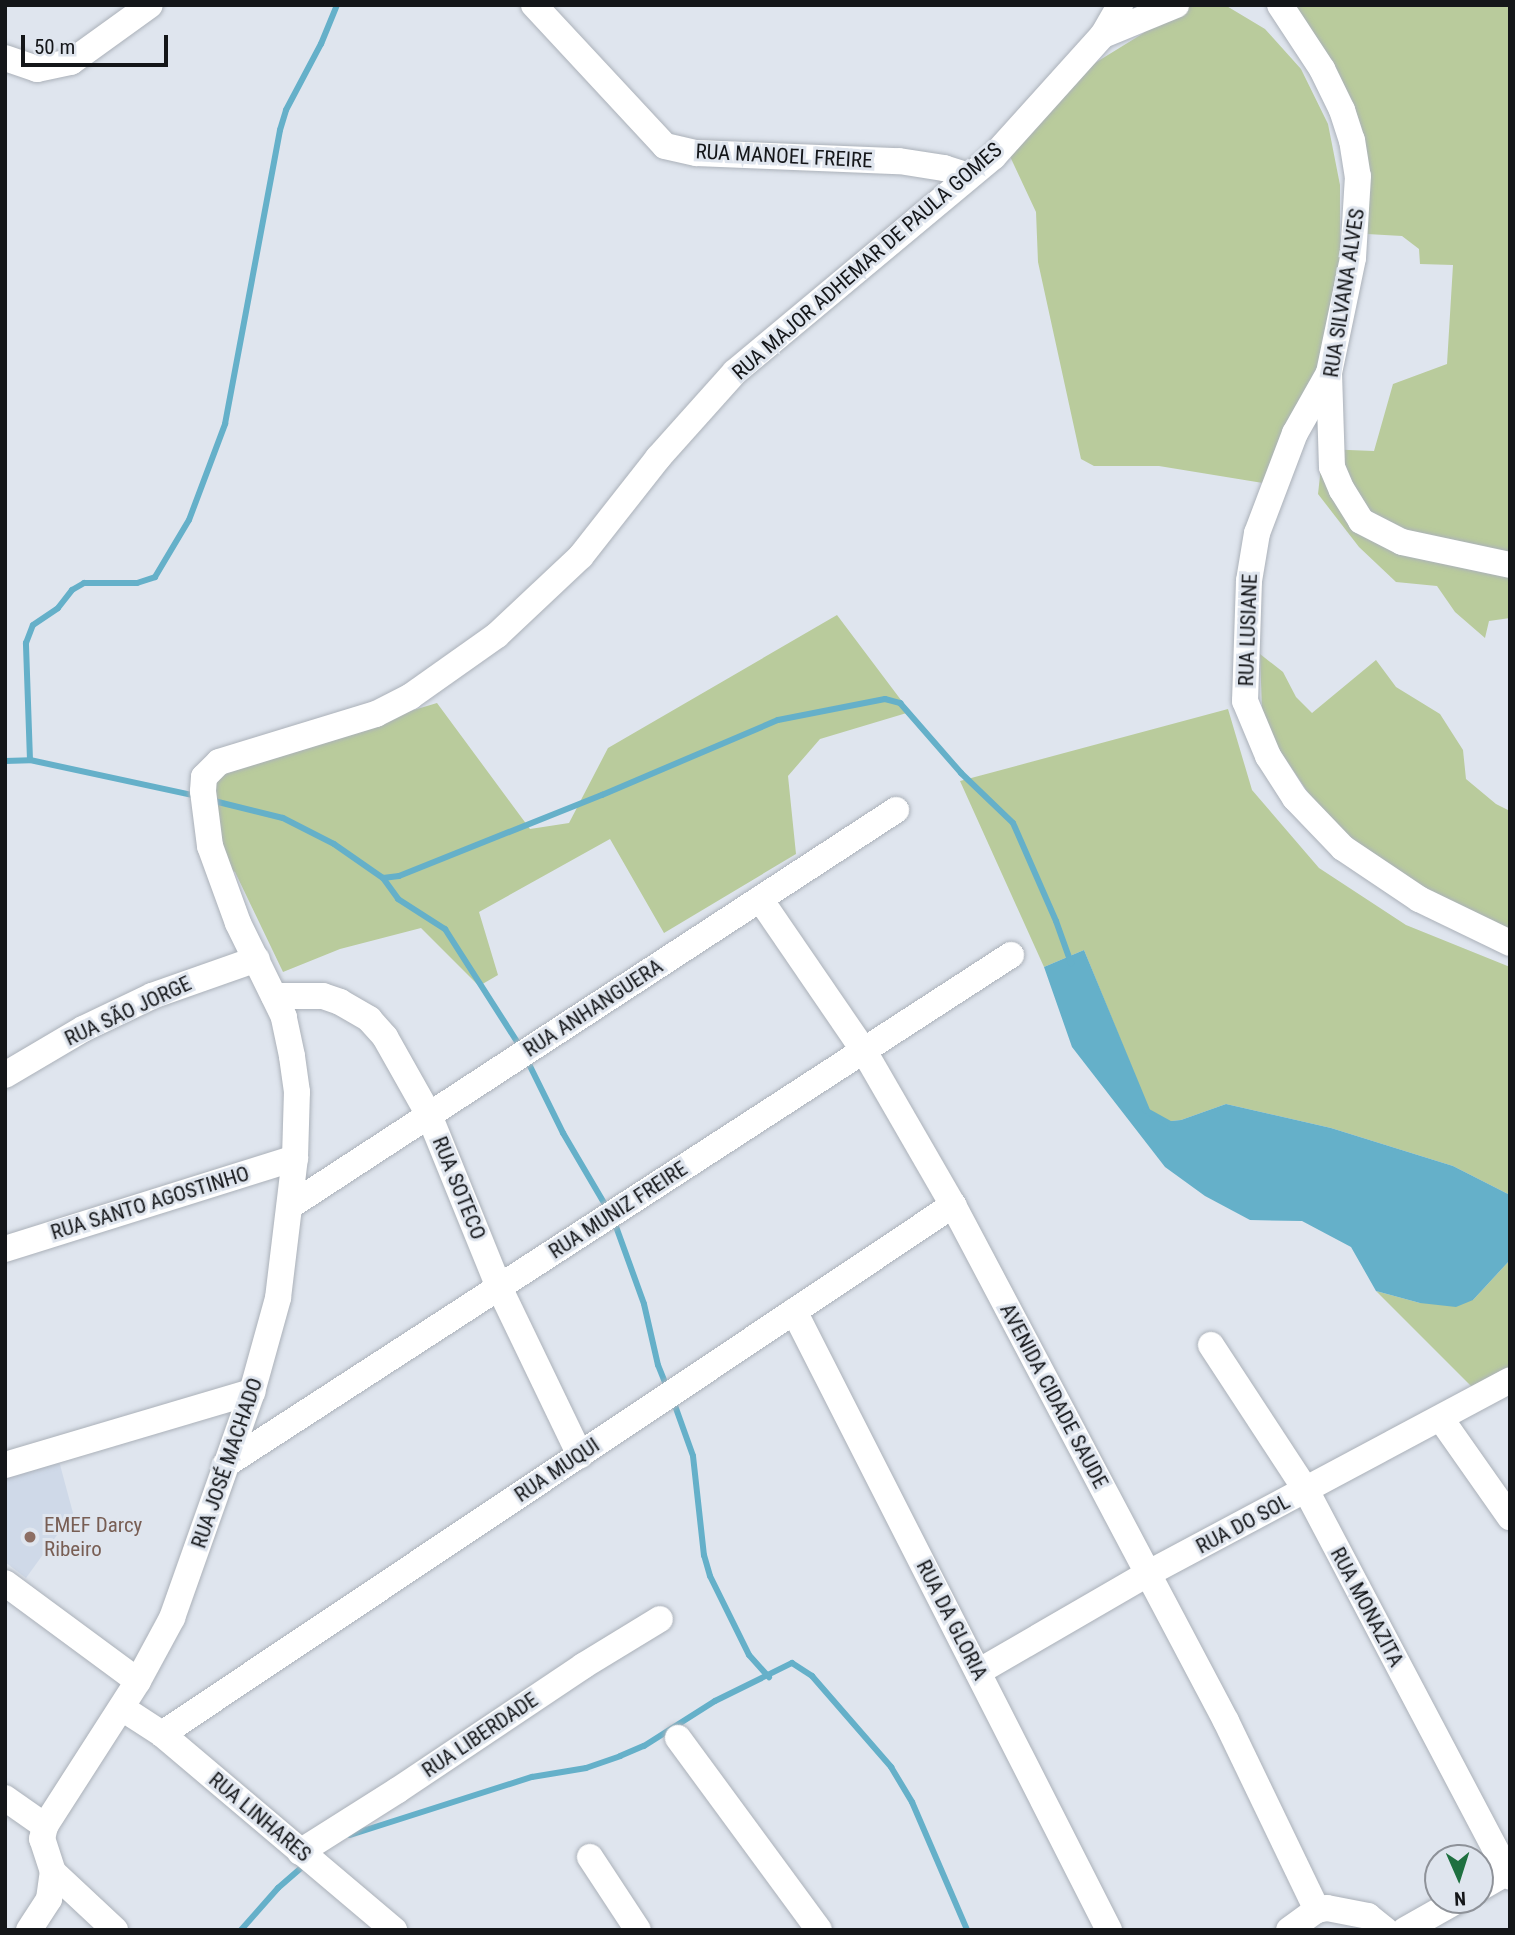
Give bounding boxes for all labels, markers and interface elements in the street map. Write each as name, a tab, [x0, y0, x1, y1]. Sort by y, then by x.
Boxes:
scale bar	[24, 21, 172, 65]
text: 50 m	[34, 35, 75, 59]
street label: RUA MAJOR ADHEMAR DE PAULA GOMES	[727, 137, 1007, 385]
street label: RUA MANOEL FREIRE	[695, 139, 873, 173]
street label: RUA SILVANA ALVES	[1318, 207, 1370, 379]
street label: RUA LUSIANE	[1233, 573, 1263, 687]
street label: RUA ANHANGUERA	[519, 954, 667, 1062]
street label: RUA SÃO JORGE	[61, 971, 195, 1051]
street label: RUA SOTECO	[427, 1133, 491, 1243]
street label: RUA MUNIZ FREIRE	[544, 1156, 692, 1264]
street label: RUA SANTO AGOSTINHO	[48, 1161, 252, 1245]
street label: AVENIDA CIDADE SAUDE	[995, 1299, 1113, 1493]
street label: RUA JOSÉ MACHADO	[186, 1375, 268, 1551]
street label: RUA MUQUI	[510, 1432, 604, 1508]
street label: RUA DO SOL	[1192, 1489, 1294, 1559]
place label: EMEF Darcy Ribeiro	[44, 1512, 142, 1562]
marker: EMEF Darcy Ribeiro	[22, 1529, 38, 1545]
street label: RUA MONAZITA	[1325, 1543, 1409, 1671]
street label: RUA DA GLORIA	[911, 1556, 993, 1684]
street label: RUA LIBERDADE	[417, 1687, 543, 1783]
street label: RUA LINHARES	[204, 1767, 316, 1867]
north arrow	[1424, 1844, 1494, 1914]
text: N	[1454, 1887, 1466, 1910]

